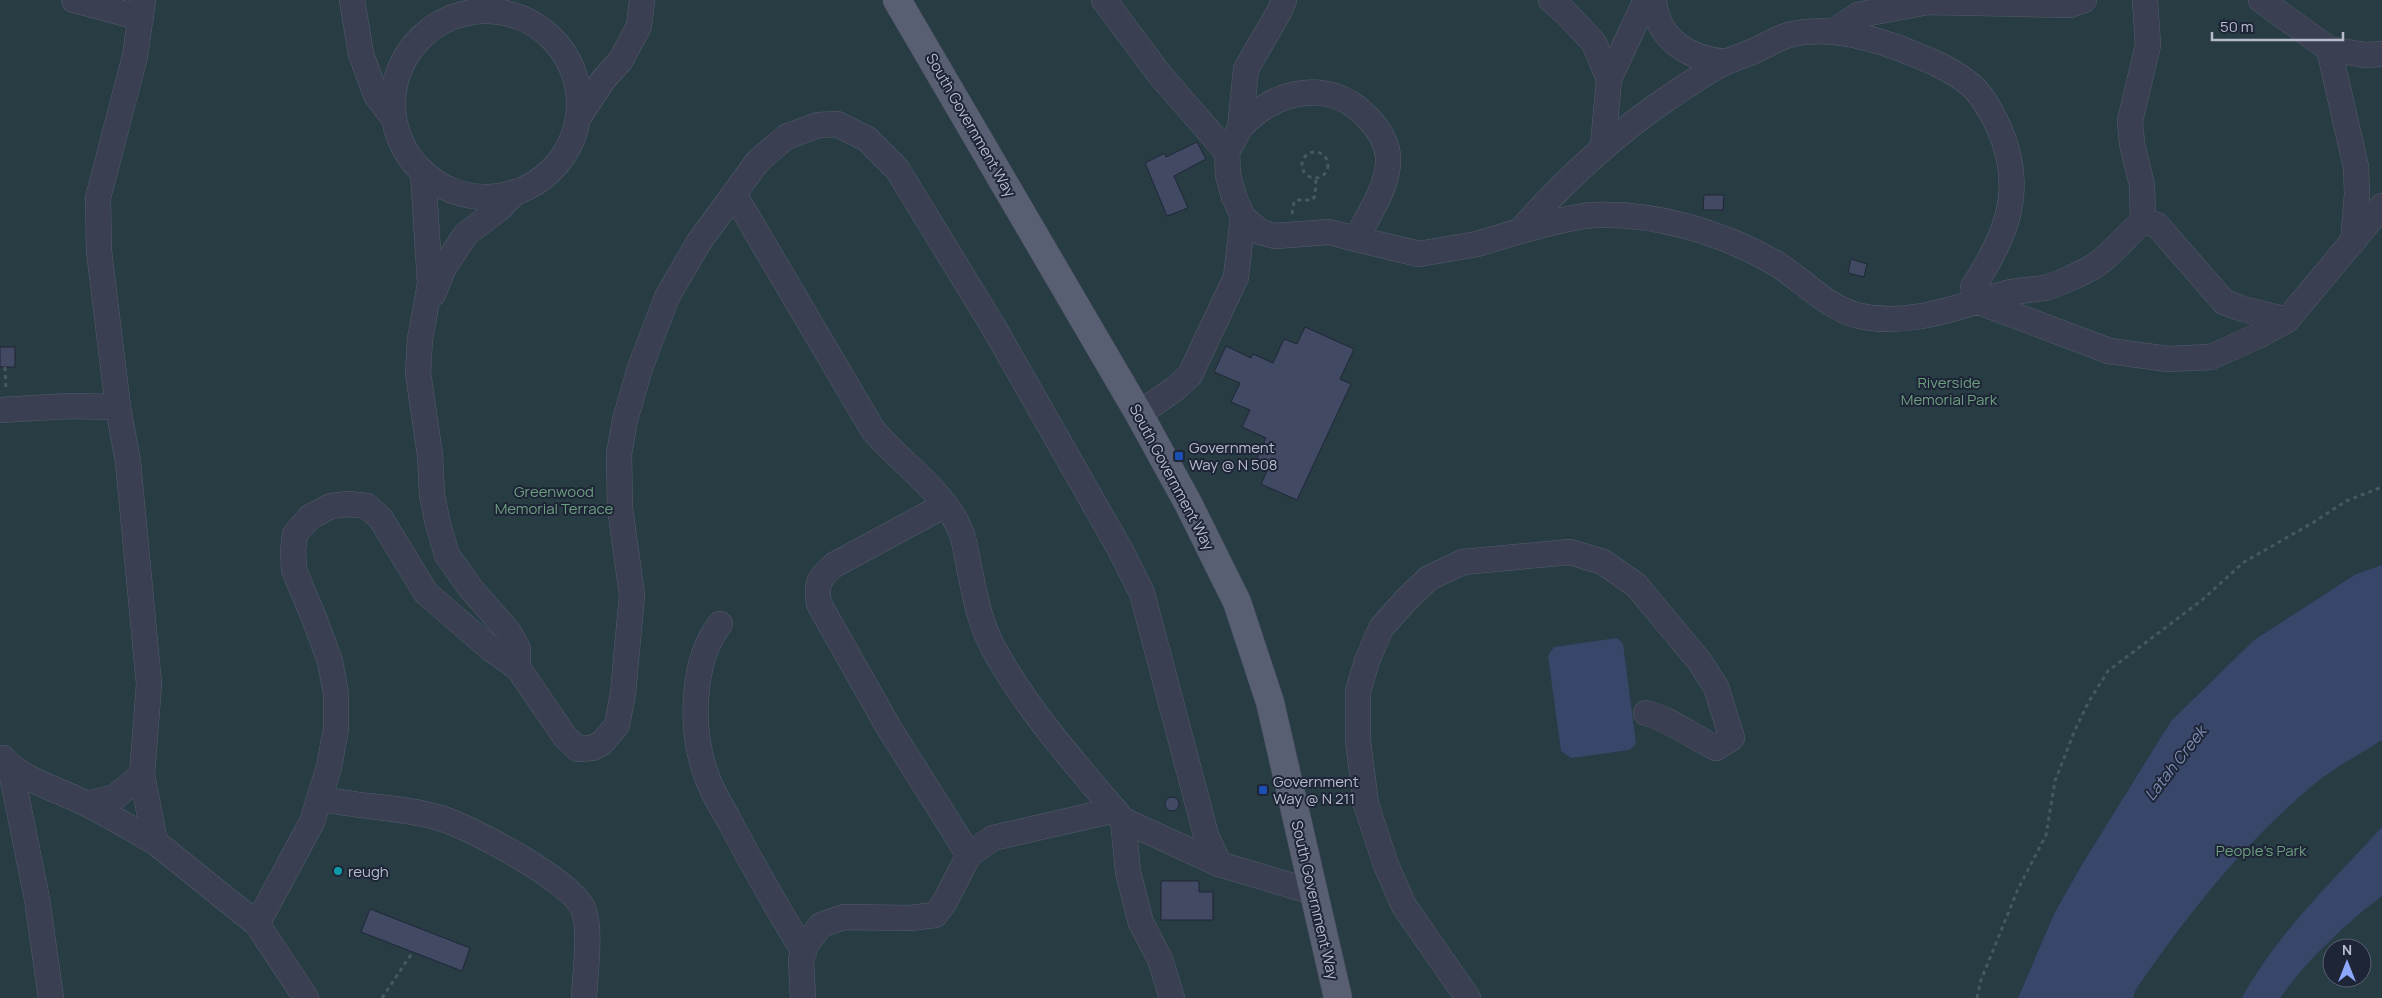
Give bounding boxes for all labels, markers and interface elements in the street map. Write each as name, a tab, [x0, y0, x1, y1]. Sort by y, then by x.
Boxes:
scale bar	[2212, 10, 2343, 42]
text: 50 m	[2220, 16, 2254, 37]
street label: South Government Way	[921, 49, 1021, 201]
park label: Riverside Memorial Park	[1901, 372, 1998, 410]
street label: South Government Way	[1125, 400, 1220, 554]
place label: Government Way @ N 508	[1189, 437, 1278, 475]
marker: Government Way @ N 508	[1173, 450, 1185, 462]
park label: Greenwood Memorial Terrace	[495, 481, 614, 519]
water label: Latah Creek	[2139, 720, 2212, 805]
place label: Government Way @ N 211	[1273, 771, 1359, 809]
marker: Government Way @ N 211	[1257, 784, 1269, 796]
street label: South Government Way	[1286, 818, 1344, 982]
park label: People's Park	[2216, 840, 2307, 861]
place label: reugh	[348, 861, 389, 882]
marker: reugh	[332, 865, 344, 877]
north arrow	[2322, 938, 2372, 988]
text: N	[2342, 940, 2352, 959]

